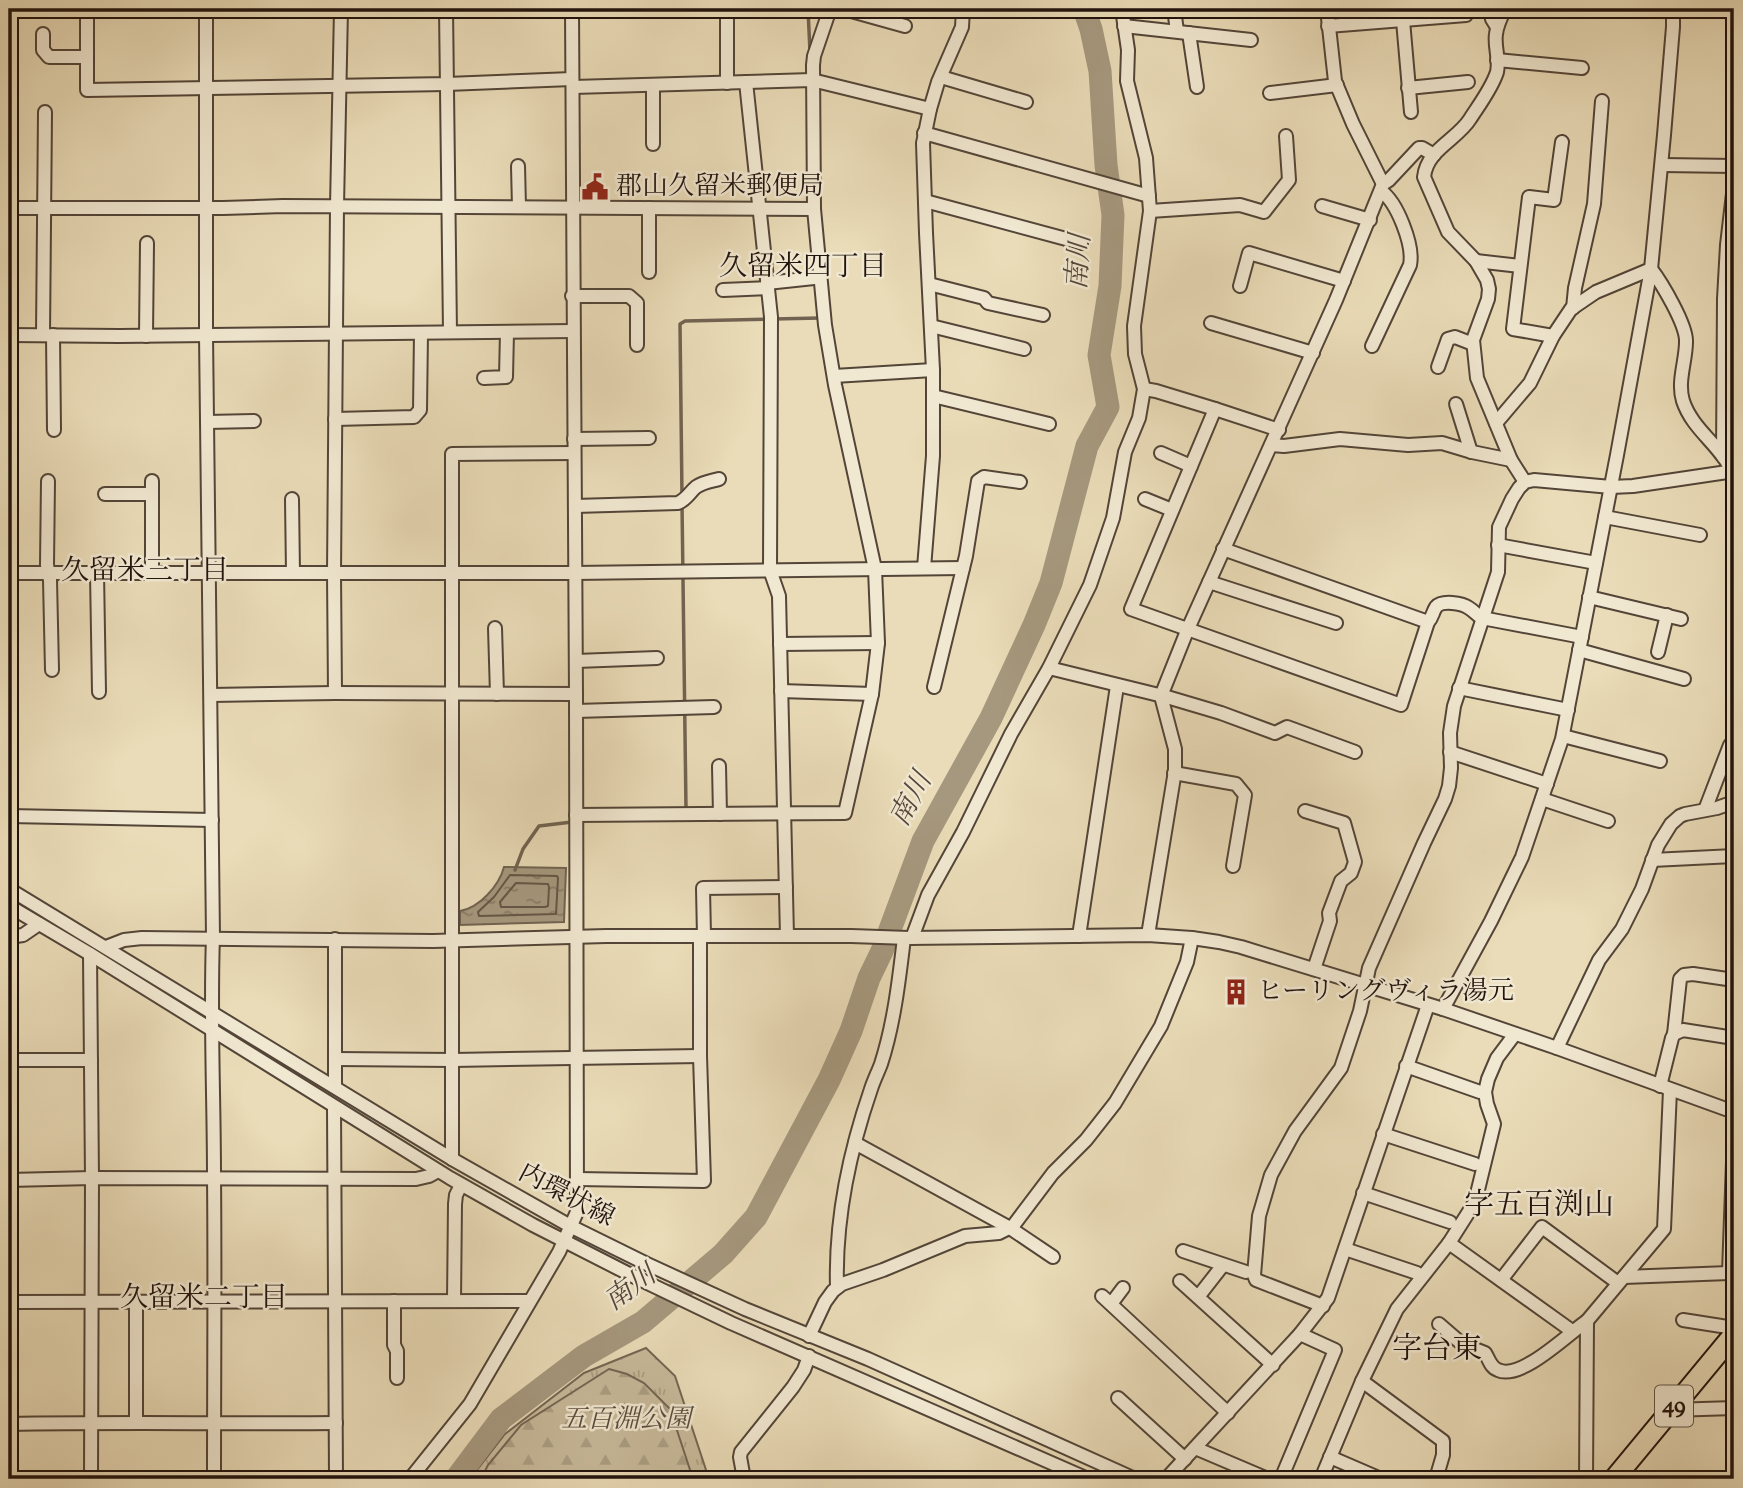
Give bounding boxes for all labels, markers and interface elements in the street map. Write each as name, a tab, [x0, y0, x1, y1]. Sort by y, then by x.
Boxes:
place label: 郡山久留米郵便局	[616, 169, 824, 206]
public building icon: 郡山久留米郵便局	[580, 172, 610, 202]
water label: 南川	[1058, 230, 1102, 291]
district label: 久留米四丁目	[719, 248, 887, 288]
district label: 久留米三丁目	[61, 552, 229, 592]
water label: 南川	[881, 763, 944, 834]
place label: ヒーリングヴィラ湯元	[1257, 974, 1514, 1011]
building icon: ヒーリングヴィラ湯元	[1221, 977, 1251, 1007]
street label: 内環状線	[511, 1155, 621, 1237]
district label: 字五百渕山	[1464, 1185, 1614, 1228]
water label: 南川	[597, 1255, 668, 1322]
district label: 久留米二丁目	[120, 1279, 288, 1319]
district label: 字台東	[1392, 1329, 1482, 1372]
road number: 49	[1655, 1386, 1693, 1426]
park label: 五百淵公園	[561, 1402, 695, 1439]

